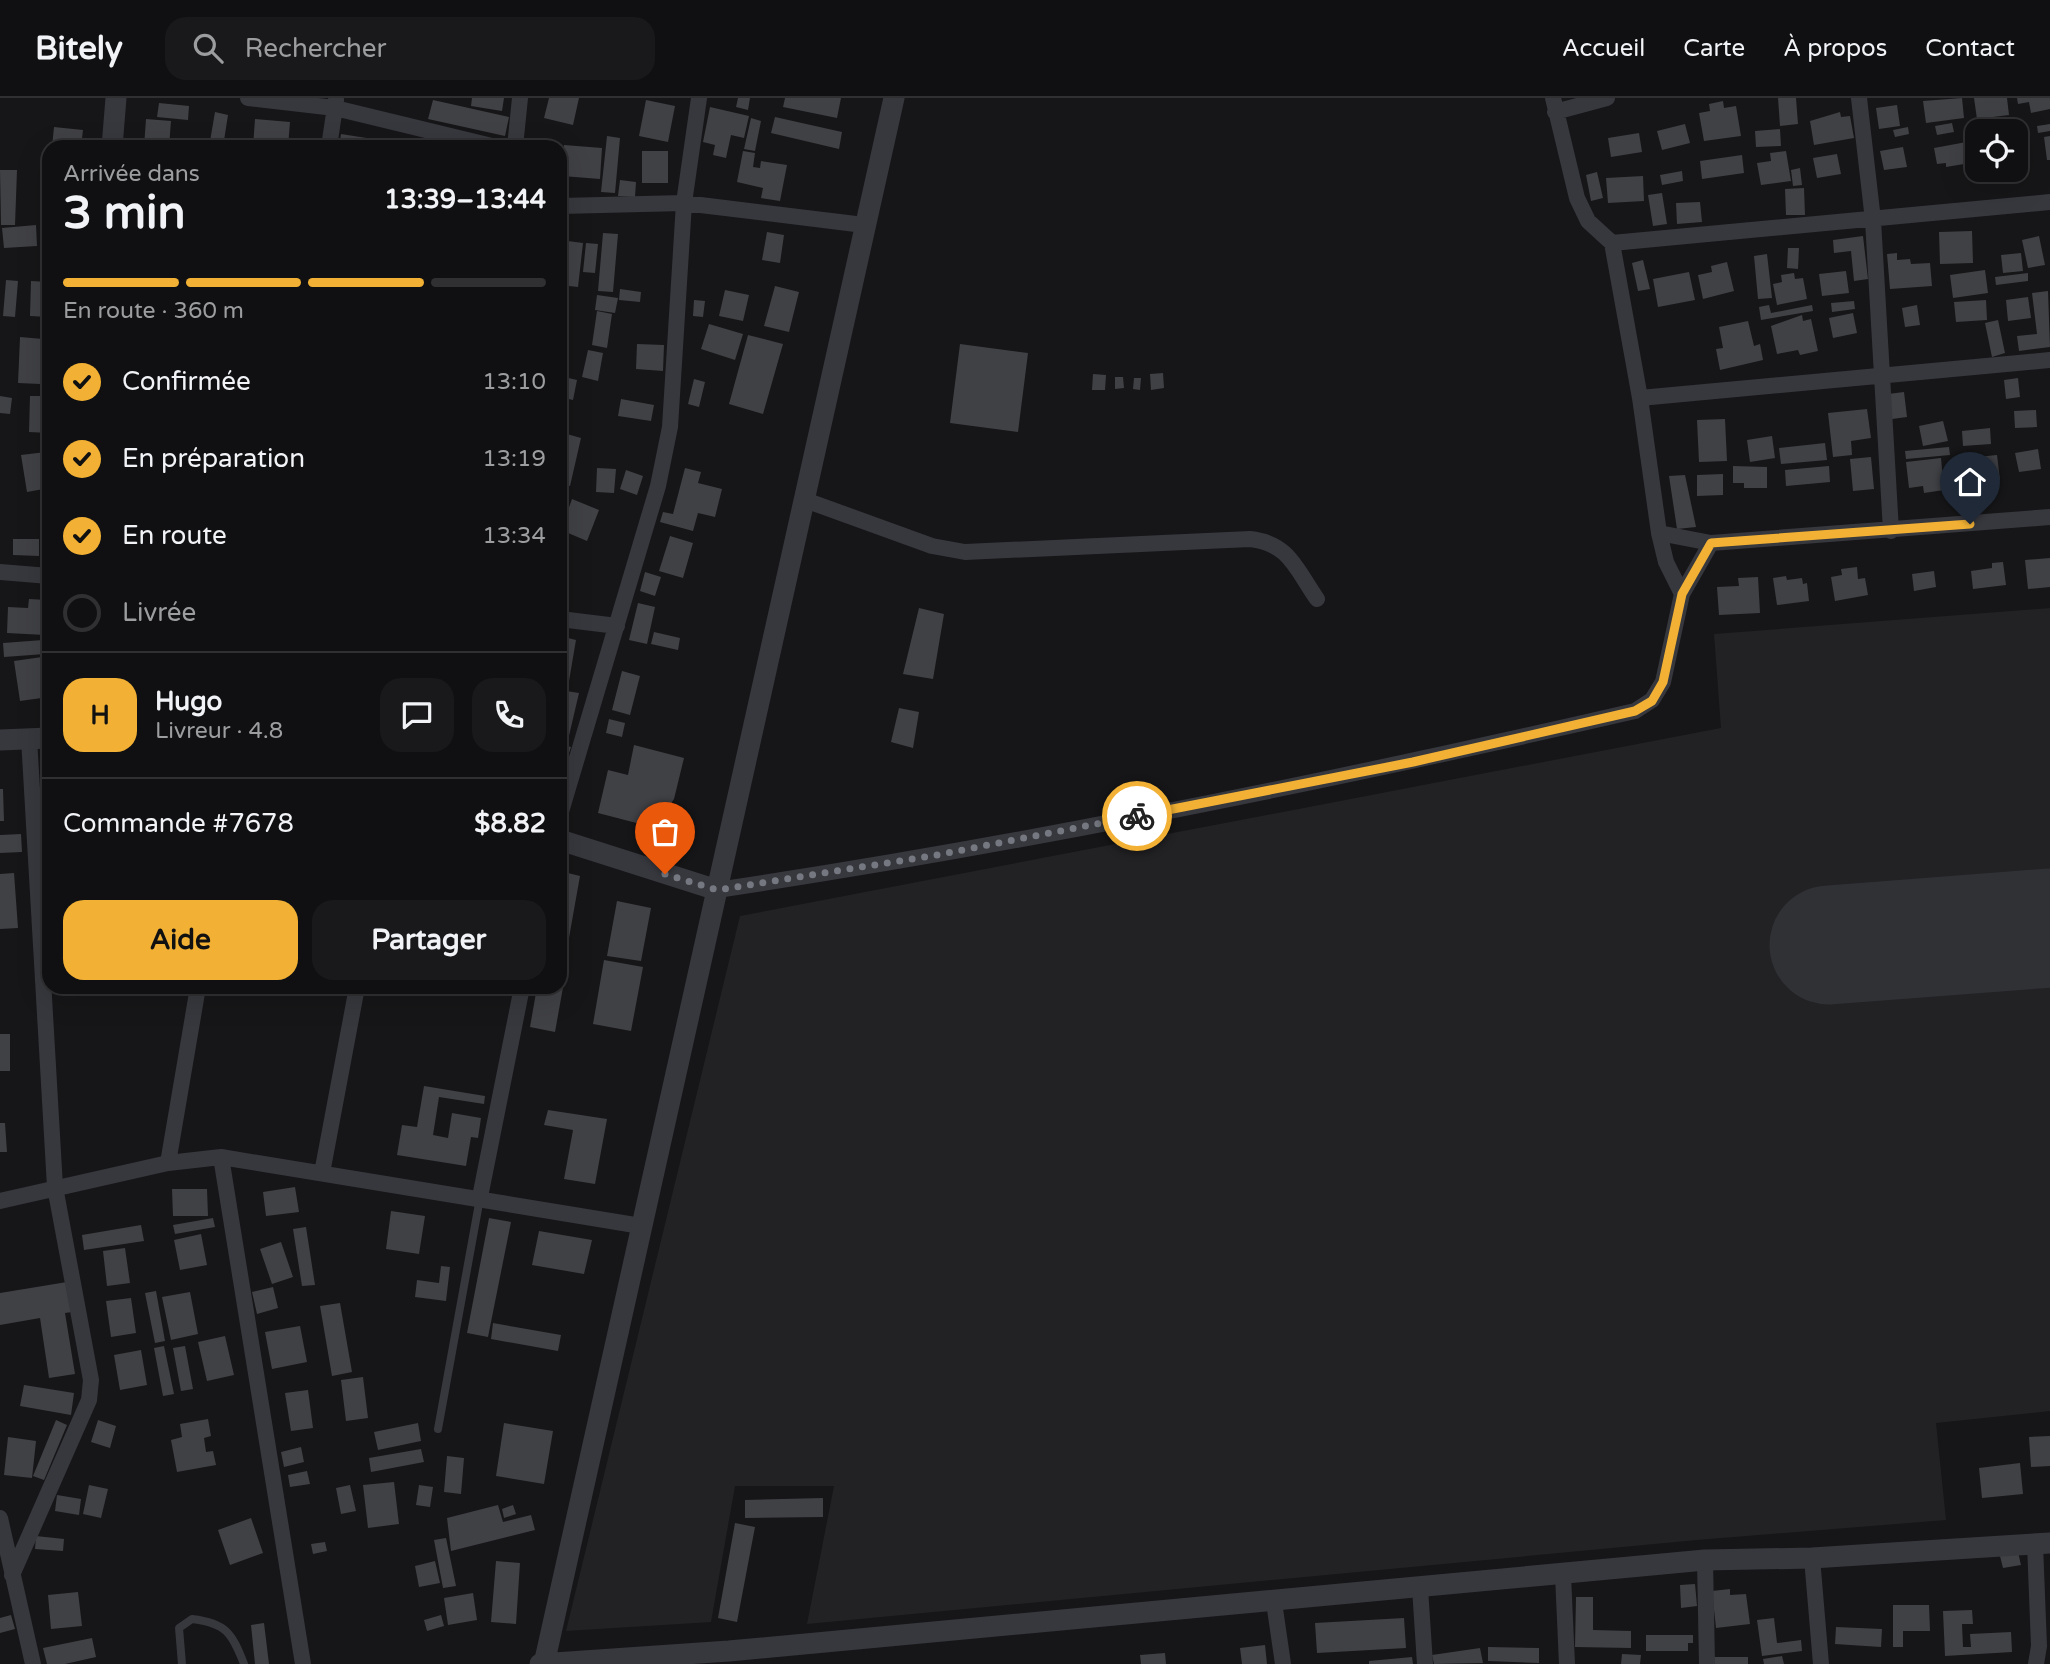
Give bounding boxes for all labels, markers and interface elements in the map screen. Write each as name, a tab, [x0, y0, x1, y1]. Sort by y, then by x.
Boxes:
search box	[165, 17, 655, 80]
text: Bitely	[35, 29, 123, 68]
icon: search	[189, 29, 227, 67]
text: Rechercher	[245, 33, 386, 64]
text: Accueil	[1562, 34, 1645, 63]
text: Carte	[1683, 34, 1745, 63]
text: À propos	[1783, 34, 1887, 63]
text: Contact	[1925, 34, 2015, 63]
map controls	[1965, 119, 2028, 182]
button: locate	[1965, 119, 2028, 182]
text: Arrivée dans	[63, 160, 200, 188]
text: 13:39–13:44	[384, 184, 546, 215]
text: 3 min	[63, 186, 186, 241]
text: En route · 360 m	[63, 297, 244, 325]
icon: check	[63, 363, 101, 401]
text: Confirmée	[122, 366, 251, 397]
text: 13:10	[482, 368, 546, 396]
icon: check	[63, 440, 101, 478]
text: En préparation	[122, 443, 305, 474]
text: 13:19	[482, 445, 546, 473]
pin	[1940, 452, 2000, 524]
icon: home	[1951, 463, 1989, 501]
icon: check	[63, 517, 101, 555]
text: En route	[122, 520, 227, 551]
text: 13:34	[482, 522, 546, 550]
text: Livrée	[122, 597, 196, 628]
button: chat	[380, 678, 454, 752]
button: phone	[472, 678, 546, 752]
text: Hugo	[155, 686, 222, 717]
text: H	[90, 700, 110, 731]
text: Livreur · 4.8	[155, 717, 283, 745]
courier	[1102, 781, 1172, 851]
icon: bike	[1118, 797, 1156, 835]
pin	[635, 802, 695, 874]
text: Commande #7678	[63, 808, 294, 839]
text: $8.82	[474, 808, 546, 839]
icon: bag	[646, 813, 684, 851]
button: Aide	[63, 900, 298, 980]
button: Partager	[312, 900, 546, 980]

